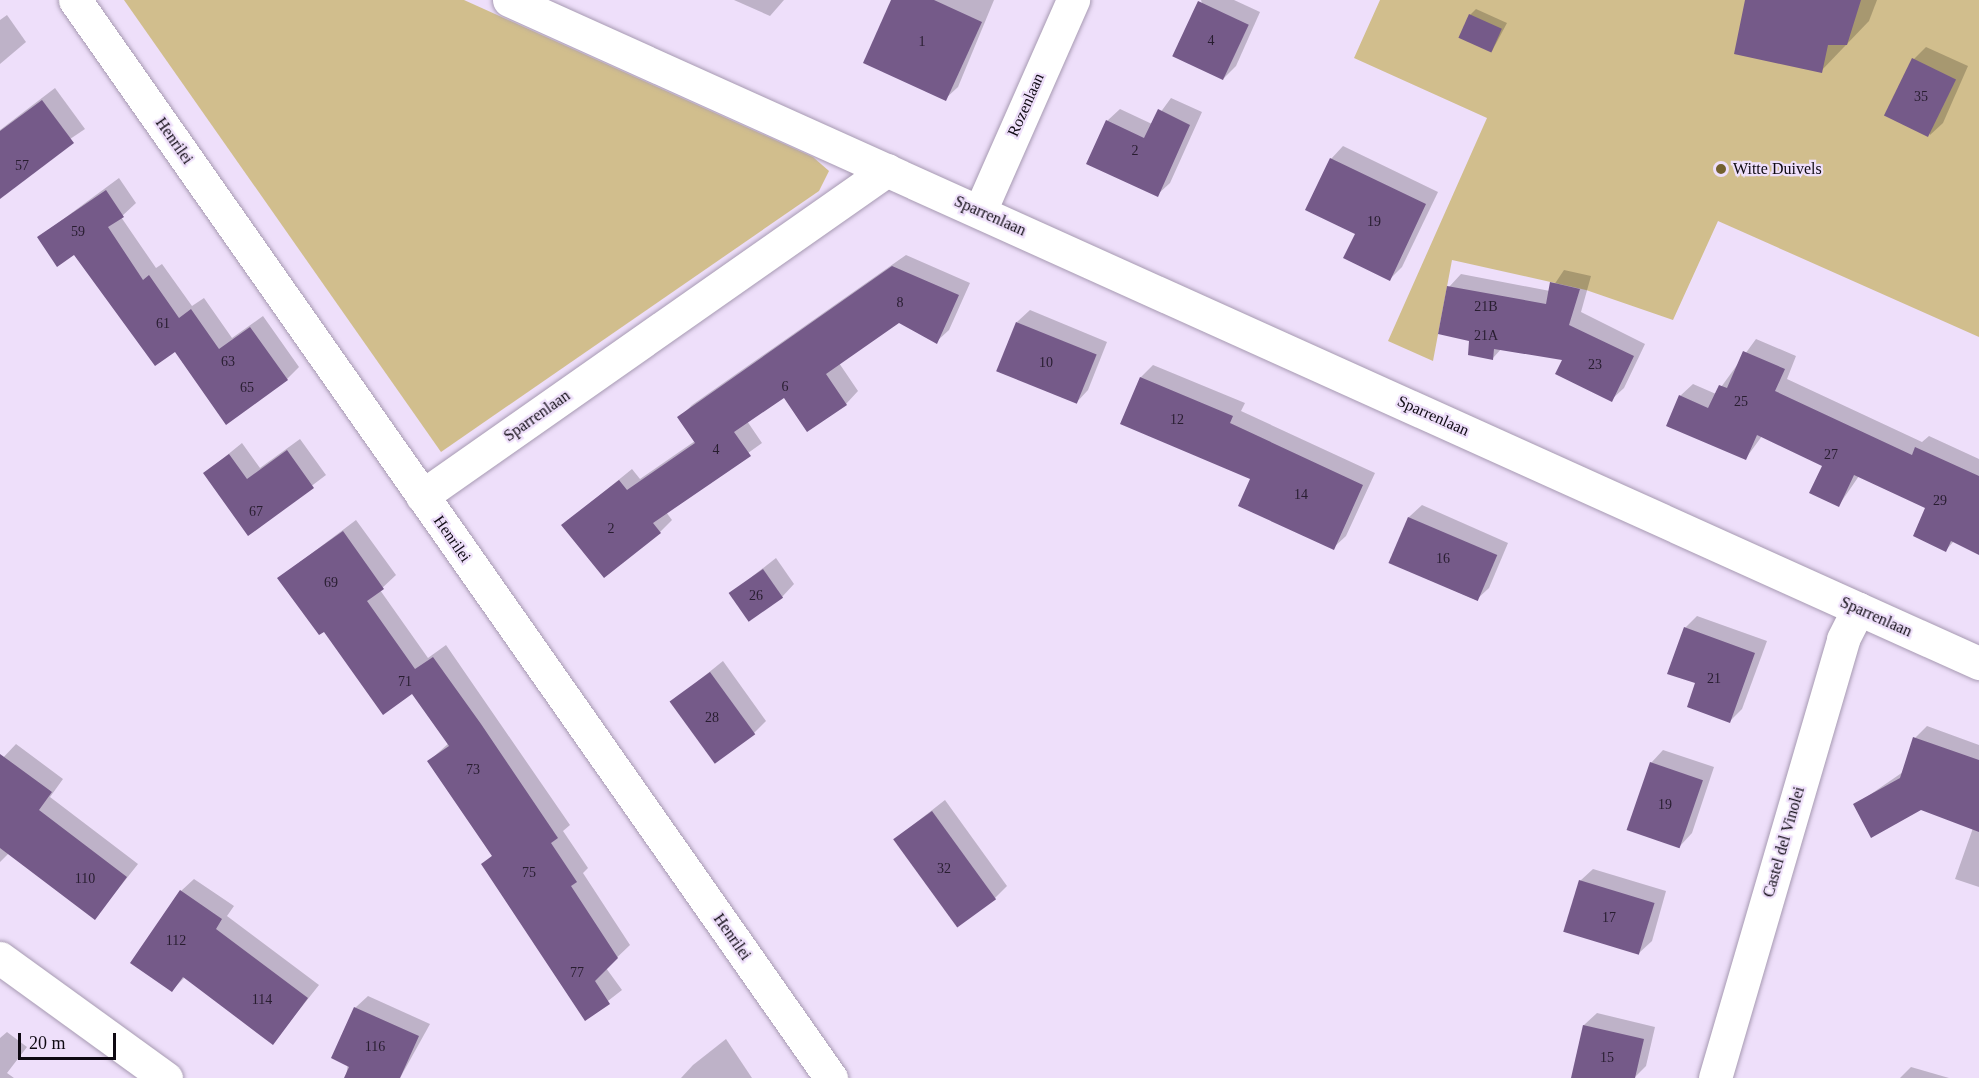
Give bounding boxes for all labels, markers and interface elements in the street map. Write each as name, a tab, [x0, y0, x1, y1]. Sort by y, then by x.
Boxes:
house number: 4	[1208, 33, 1214, 49]
house number: 1	[918, 34, 926, 50]
street label: Rozenlaan	[1003, 70, 1049, 140]
house number: 35	[1914, 89, 1928, 105]
street label: Henrilei	[151, 114, 197, 168]
house number: 2	[1132, 143, 1138, 159]
house number: 57	[15, 158, 29, 174]
place label: Witte Duivels	[1733, 159, 1822, 179]
marker: Witte Duivels	[1714, 162, 1728, 176]
street label: Sparrenlaan	[951, 192, 1029, 240]
house number: 19	[1367, 214, 1381, 230]
house number: 59	[71, 224, 85, 240]
house number: 8	[896, 295, 904, 311]
house number: 21B	[1474, 299, 1498, 315]
house number: 61	[156, 316, 170, 332]
house number: 21A	[1474, 328, 1498, 344]
house number: 63	[221, 354, 235, 370]
house number: 10	[1039, 355, 1053, 371]
house number: 23	[1588, 357, 1602, 373]
house number: 6	[782, 379, 789, 395]
house number: 65	[240, 380, 254, 396]
street label: Sparrenlaan	[500, 386, 574, 446]
street label: Sparrenlaan	[1394, 392, 1472, 440]
house number: 25	[1734, 394, 1748, 410]
house number: 12	[1170, 412, 1184, 428]
house number: 4	[712, 442, 720, 458]
house number: 27	[1824, 447, 1838, 463]
house number: 14	[1294, 487, 1308, 503]
house number: 29	[1933, 493, 1947, 509]
house number: 67	[249, 504, 263, 520]
street label: Henrilei	[429, 512, 475, 566]
house number: 2	[608, 521, 614, 537]
house number: 16	[1436, 551, 1450, 567]
house number: 69	[324, 575, 338, 591]
house number: 26	[749, 588, 763, 604]
street label: Sparrenlaan	[1837, 593, 1915, 641]
house number: 21	[1707, 671, 1721, 687]
house number: 71	[398, 674, 412, 690]
house number: 28	[705, 710, 719, 726]
house number: 73	[466, 762, 480, 778]
street label: Castel del Vinolei	[1759, 784, 1809, 900]
house number: 19	[1658, 797, 1672, 813]
house number: 32	[937, 861, 951, 877]
house number: 75	[522, 865, 536, 881]
house number: 110	[75, 871, 95, 887]
street label: Henrilei	[709, 910, 755, 964]
house number: 17	[1602, 910, 1616, 926]
house number: 112	[166, 933, 186, 949]
house number: 77	[570, 965, 584, 981]
house number: 114	[252, 992, 272, 1008]
scale bar	[21, 1021, 118, 1059]
text: 20 m	[29, 1033, 66, 1053]
house number: 116	[365, 1039, 385, 1055]
house number: 15	[1600, 1050, 1614, 1066]

